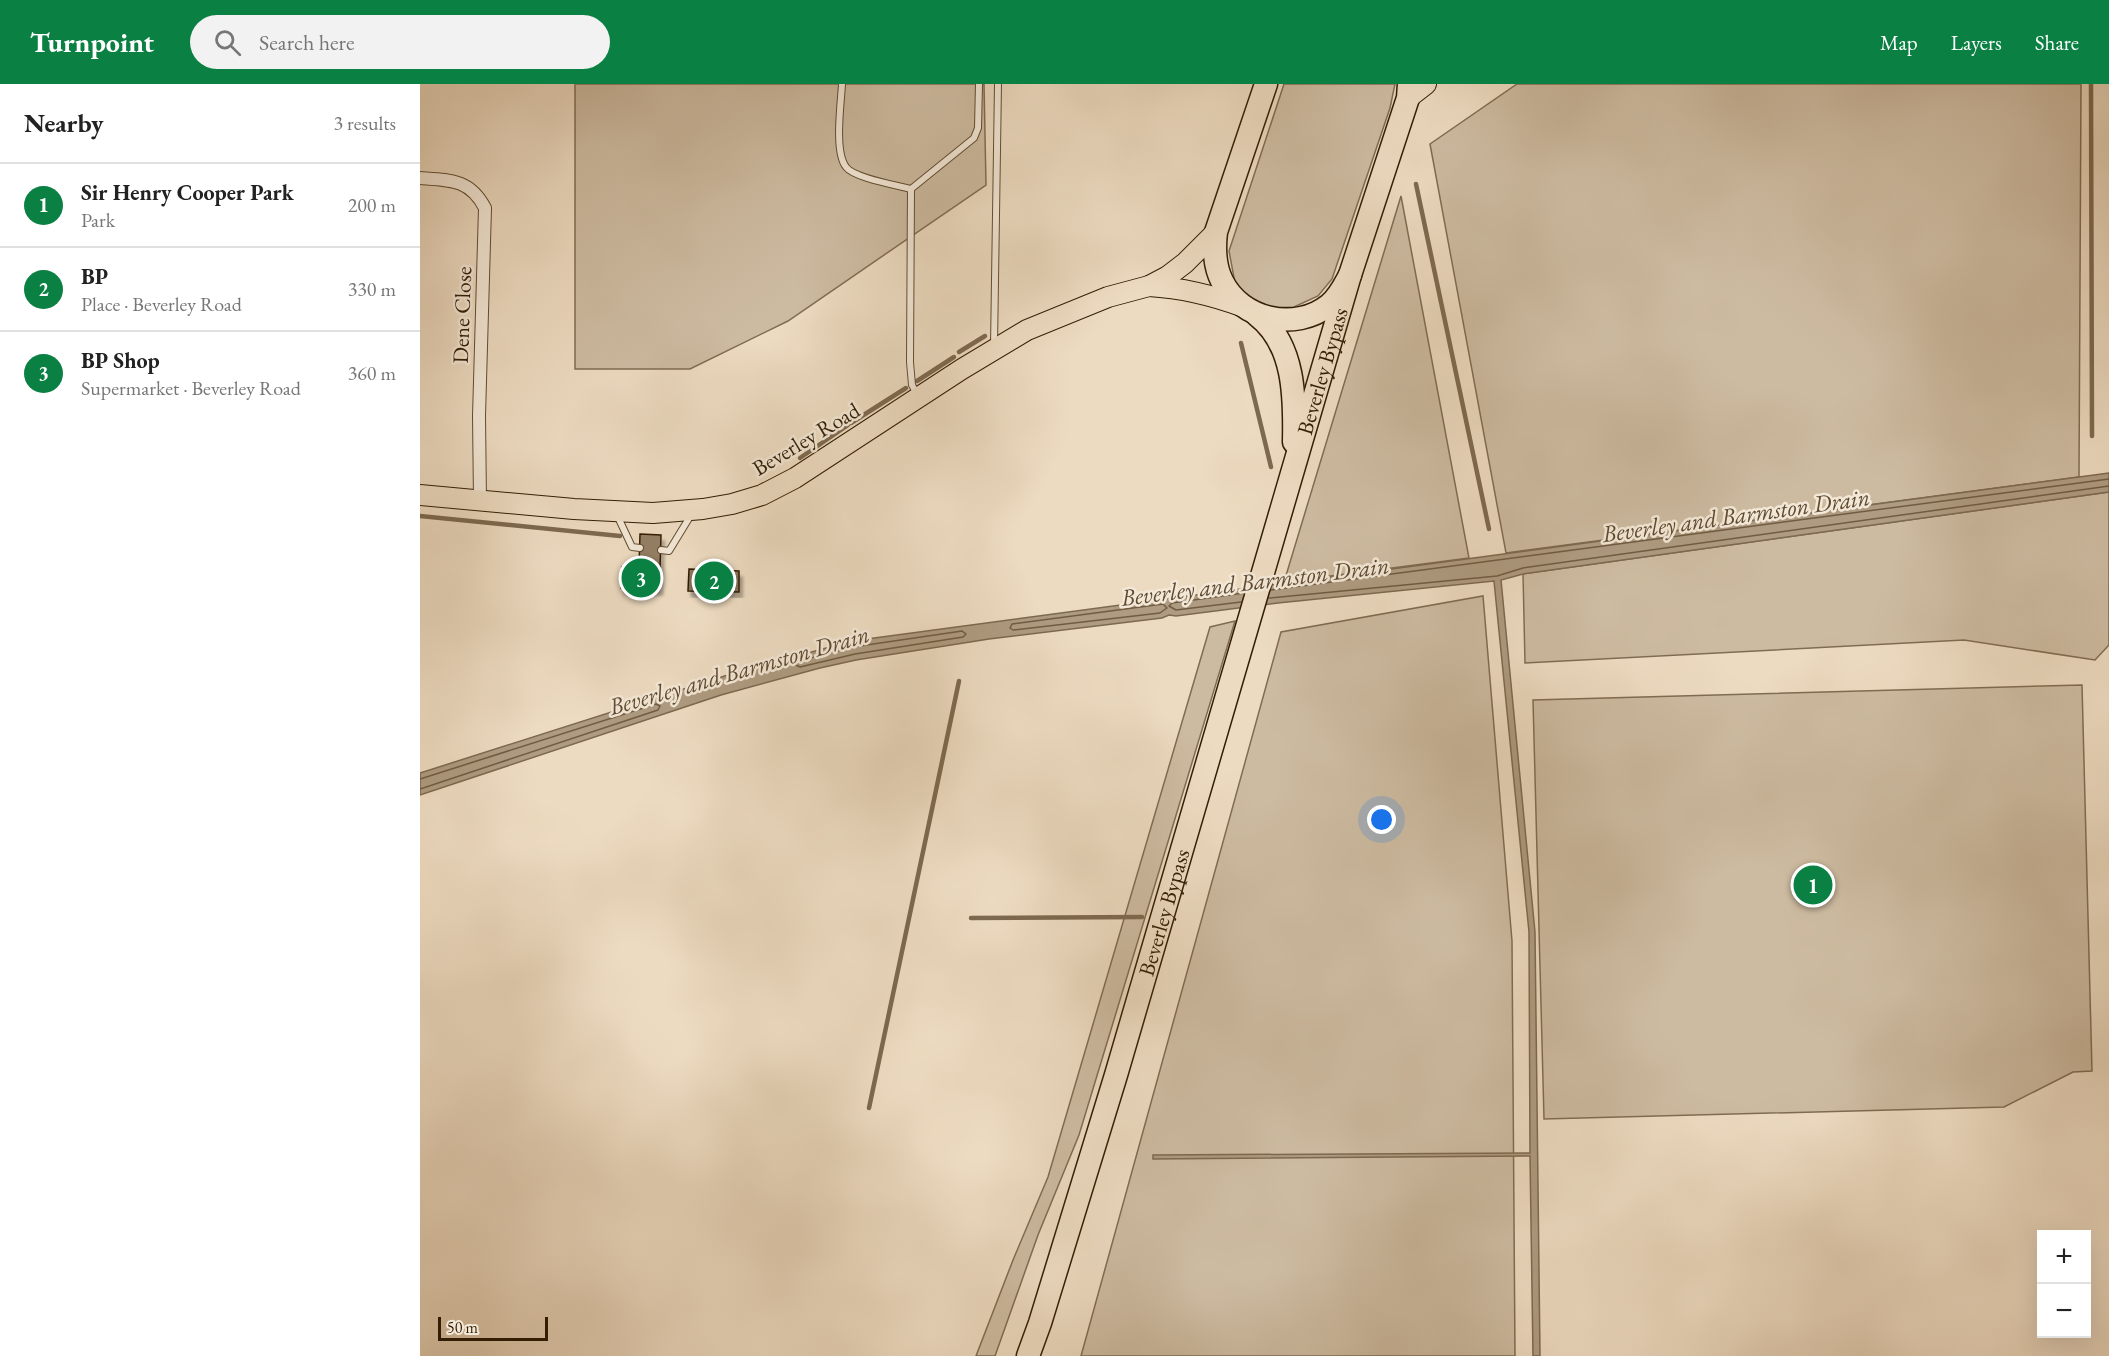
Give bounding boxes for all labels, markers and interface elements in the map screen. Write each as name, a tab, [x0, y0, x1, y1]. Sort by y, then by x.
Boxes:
search box	[190, 15, 610, 69]
text: Turnpoint	[30, 24, 154, 60]
icon: search	[211, 26, 244, 59]
text: Search here	[259, 28, 355, 57]
text: Map	[1880, 29, 1918, 56]
text: Layers	[1951, 29, 2002, 56]
text: Share	[2035, 29, 2079, 56]
text: Nearby	[24, 106, 104, 140]
text: 3 results	[333, 110, 396, 136]
text: Sir Henry Cooper Park	[81, 178, 294, 207]
text: 1	[38, 192, 49, 218]
text: 200 m	[348, 192, 396, 218]
text: Park	[81, 207, 115, 233]
text: BP	[81, 262, 108, 291]
street label: Dene Close	[446, 265, 478, 364]
text: 2	[38, 276, 49, 302]
text: 330 m	[348, 276, 396, 302]
text: Place · Beverley Road	[81, 291, 242, 317]
street label: Beverley Bypass	[1290, 304, 1354, 438]
text: BP Shop	[81, 346, 160, 375]
text: 3	[38, 360, 49, 386]
text: 360 m	[348, 360, 396, 386]
text: Supermarket · Beverley Road	[81, 375, 301, 401]
street label: Beverley Road	[747, 395, 866, 482]
water label: Beverley and Barmston Drain	[1599, 481, 1872, 549]
water label: Beverley and Barmston Drain	[1118, 549, 1391, 613]
pin: 3	[622, 556, 660, 600]
pin: 2	[694, 558, 734, 604]
water label: Beverley and Barmston Drain	[604, 618, 873, 722]
your location	[1367, 805, 1396, 834]
street label: Beverley Bypass	[1131, 845, 1196, 979]
pin: 1	[1794, 862, 1832, 908]
map controls	[2037, 1230, 2091, 1338]
button: +	[2037, 1230, 2091, 1284]
button: −	[2037, 1284, 2091, 1338]
scale bar	[438, 1314, 548, 1342]
text: 50 m	[447, 1317, 478, 1338]

